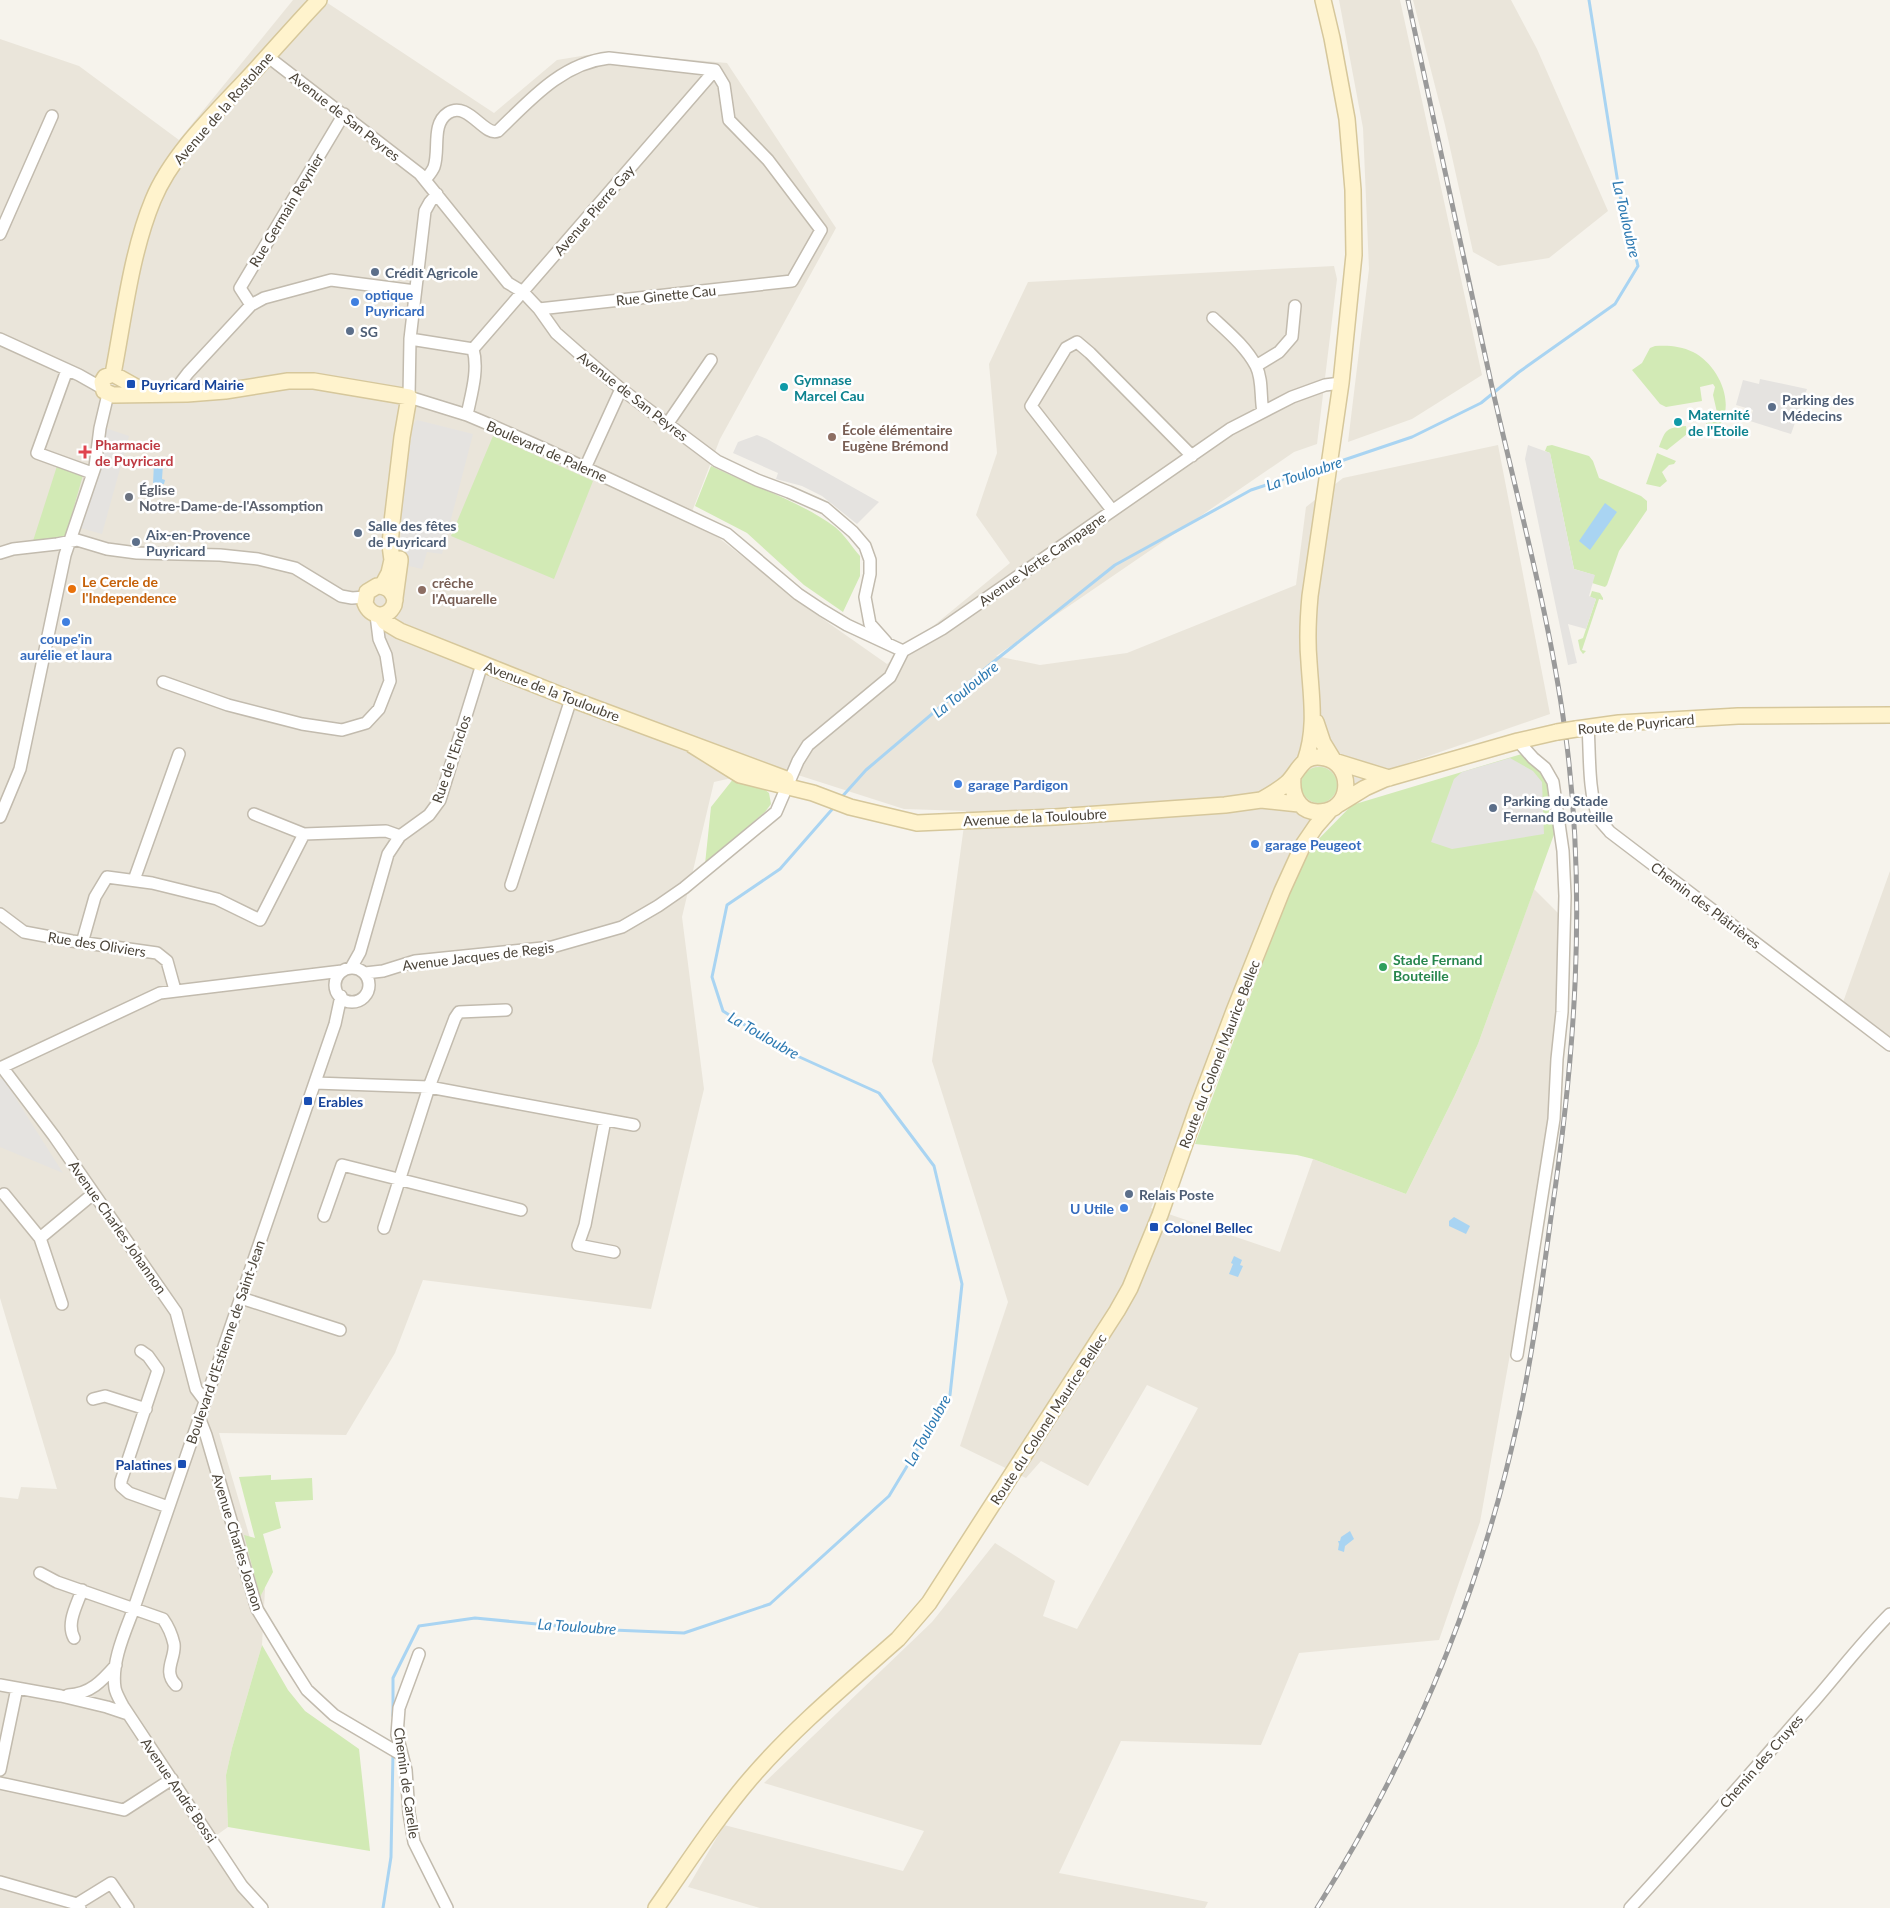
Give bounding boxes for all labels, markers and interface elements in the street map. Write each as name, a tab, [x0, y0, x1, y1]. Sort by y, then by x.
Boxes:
street label: Avenue de la Rostolane	[170, 48, 276, 168]
street label: Avenue de San Peyres	[286, 68, 404, 164]
street label: Rue Germain Reynier	[245, 150, 327, 270]
street label: Avenue Pierre Gay	[550, 161, 638, 259]
water label: La Touloubre	[1609, 179, 1645, 259]
place label: Crédit Agricole	[385, 264, 478, 281]
marker: Crédit Agricole	[369, 266, 381, 278]
street label: Rue Ginette Cau	[615, 281, 717, 309]
place label: optique Puyricard	[365, 286, 425, 319]
marker: optique Puyricard	[349, 296, 361, 308]
place label: SG	[360, 323, 378, 340]
marker: SG	[344, 325, 356, 337]
street label: Avenue de San Peyres	[574, 348, 692, 444]
place label: Gymnase Marcel Cau	[794, 371, 865, 404]
place label: Puyricard Mairie	[141, 376, 244, 393]
marker: Puyricard Mairie	[125, 378, 137, 390]
marker: Gymnase Marcel Cau	[778, 381, 790, 393]
place label: Parking des Médecins	[1782, 391, 1854, 424]
marker: Parking des Médecins	[1766, 401, 1778, 413]
place label: Maternité de l'Etoile	[1688, 406, 1751, 439]
marker: Maternité de l'Etoile	[1672, 416, 1684, 428]
street label: Boulevard de Palerne	[484, 417, 610, 485]
place label: École élémentaire Eugène Brémond	[842, 421, 953, 454]
marker: École élémentaire Eugène Brémond	[826, 431, 838, 443]
place label: Pharmacie de Puyricard	[95, 436, 173, 469]
marker: Pharmacie de Puyricard	[79, 446, 91, 458]
water label: La Touloubre	[1264, 452, 1344, 494]
place label: Église Notre-Dame-de-l'Assomption	[139, 481, 323, 514]
marker: Église Notre-Dame-de-l'Assomption	[123, 491, 135, 503]
street label: Avenue Verte Campagne	[975, 509, 1109, 609]
place label: Salle des fêtes de Puyricard	[368, 517, 457, 550]
place label: Aix-en-Provence Puyricard	[145, 526, 251, 559]
marker: Salle des fêtes de Puyricard	[352, 527, 364, 539]
marker: Aix-en-Provence Puyricard	[130, 536, 142, 548]
place label: Le Cercle de l'Independence	[82, 573, 177, 606]
place label: crêche l'Aquarelle	[432, 574, 498, 607]
marker: Le Cercle de l'Independence	[66, 583, 78, 595]
marker: crêche l'Aquarelle	[416, 584, 428, 596]
marker: coupe'in aurélie et laura	[60, 616, 72, 628]
place label: coupe'in aurélie et laura	[20, 630, 112, 663]
street label: Avenue de la Touloubre	[482, 657, 622, 725]
water label: La Touloubre	[929, 657, 1001, 721]
street label: Route de Puyricard	[1577, 710, 1695, 738]
street label: Rue de l'Enclos	[428, 713, 474, 805]
place label: garage Pardigon	[968, 776, 1068, 793]
marker: garage Pardigon	[952, 778, 964, 790]
place label: Parking du Stade Fernand Bouteille	[1503, 792, 1613, 825]
marker: Parking du Stade Fernand Bouteille	[1487, 802, 1499, 814]
street label: Avenue de la Touloubre	[963, 805, 1107, 829]
place label: garage Peugeot	[1265, 836, 1362, 853]
marker: garage Peugeot	[1249, 838, 1261, 850]
street label: Chemin des Plâtrières	[1648, 858, 1764, 952]
street label: Rue des Oliviers	[47, 928, 147, 960]
street label: Avenue Jacques de Regis	[401, 938, 555, 974]
place label: Stade Fernand Bouteille	[1393, 951, 1482, 984]
street label: Route du Colonel Maurice Bellec	[1175, 957, 1263, 1151]
marker: Stade Fernand Bouteille	[1377, 961, 1389, 973]
water label: La Touloubre	[725, 1007, 803, 1063]
place label: Erables	[318, 1093, 363, 1110]
marker: Erables	[302, 1095, 314, 1107]
street label: Avenue Charles Johannon	[65, 1157, 171, 1297]
place label: Relais Poste	[1139, 1186, 1214, 1203]
marker: Relais Poste	[1123, 1188, 1135, 1200]
place label: U Utile	[1070, 1200, 1115, 1217]
marker: U Utile	[1118, 1202, 1130, 1214]
place label: Colonel Bellec	[1164, 1219, 1253, 1236]
marker: Colonel Bellec	[1148, 1221, 1160, 1233]
street label: Boulevard d'Estienne de Saint-Jean	[182, 1238, 268, 1446]
street label: Route du Colonel Maurice Bellec	[986, 1330, 1110, 1508]
water label: La Touloubre	[900, 1391, 954, 1469]
place label: Palatines	[115, 1456, 172, 1473]
marker: Palatines	[176, 1458, 188, 1470]
street label: Avenue Charles Joanon	[209, 1471, 267, 1613]
water label: La Touloubre	[537, 1614, 617, 1638]
street label: Chemin des Cruyes	[1716, 1711, 1806, 1811]
street label: Chemin de Carelle	[391, 1726, 423, 1840]
street label: Avenue André Bossi	[138, 1734, 220, 1846]

